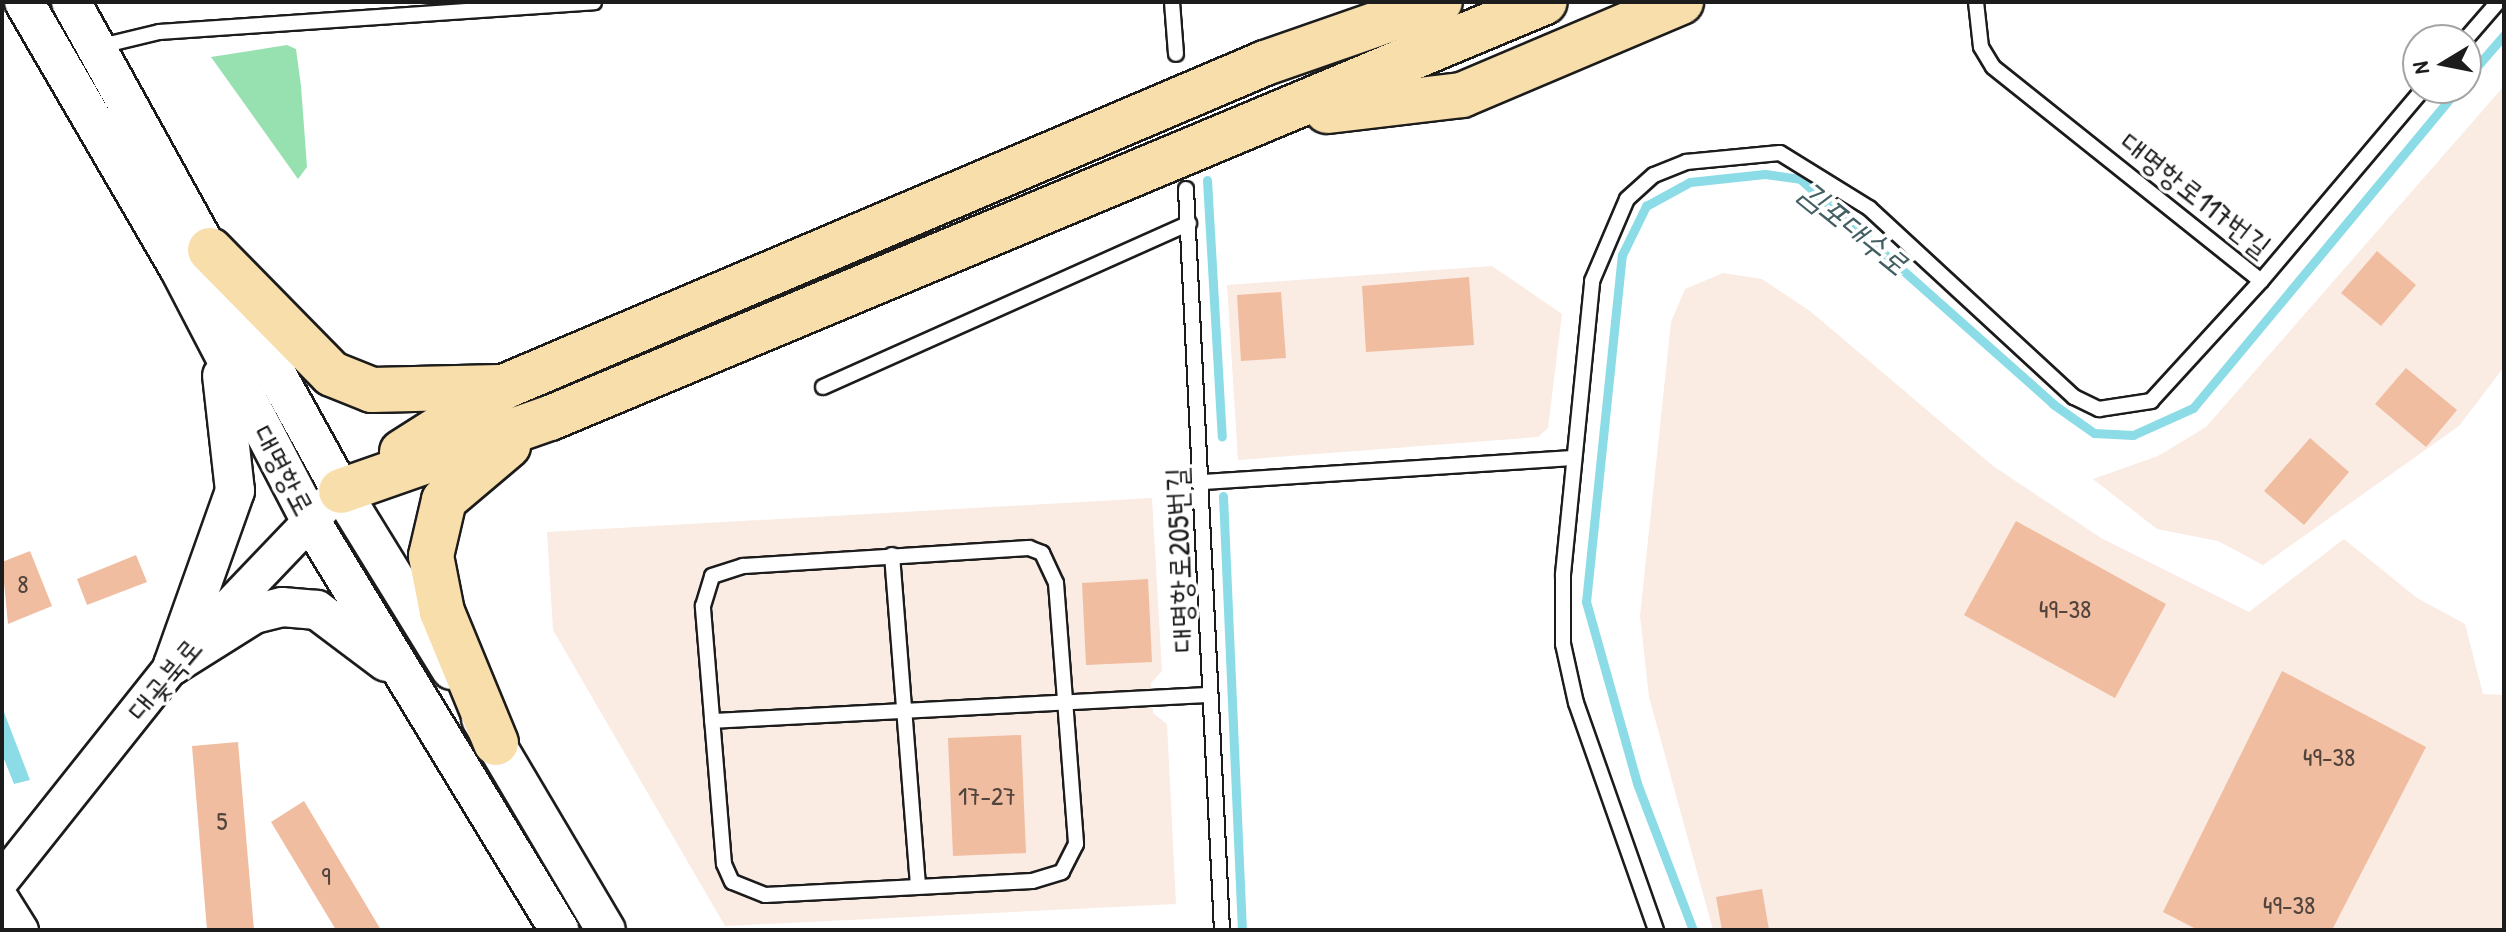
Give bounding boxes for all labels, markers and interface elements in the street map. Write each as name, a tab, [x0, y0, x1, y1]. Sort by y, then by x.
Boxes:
north arrow	[2402, 24, 2482, 104]
text: N	[2405, 59, 2436, 76]
street label: 대명항로117번길	[2113, 124, 2279, 264]
water label: 김포대수로	[1792, 173, 1916, 283]
street label: 대명항로	[245, 419, 323, 521]
street label: 대명항로205번길	[1158, 467, 1200, 653]
house number: 8	[17, 568, 29, 600]
house number: 49-38	[2039, 593, 2091, 625]
street label: 대곶북로	[119, 630, 209, 728]
house number: 49-38	[2303, 741, 2355, 773]
house number: 17-27	[958, 780, 1016, 812]
house number: 5	[217, 805, 227, 837]
house number: 9	[321, 860, 331, 892]
house number: 49-38	[2263, 889, 2315, 921]

